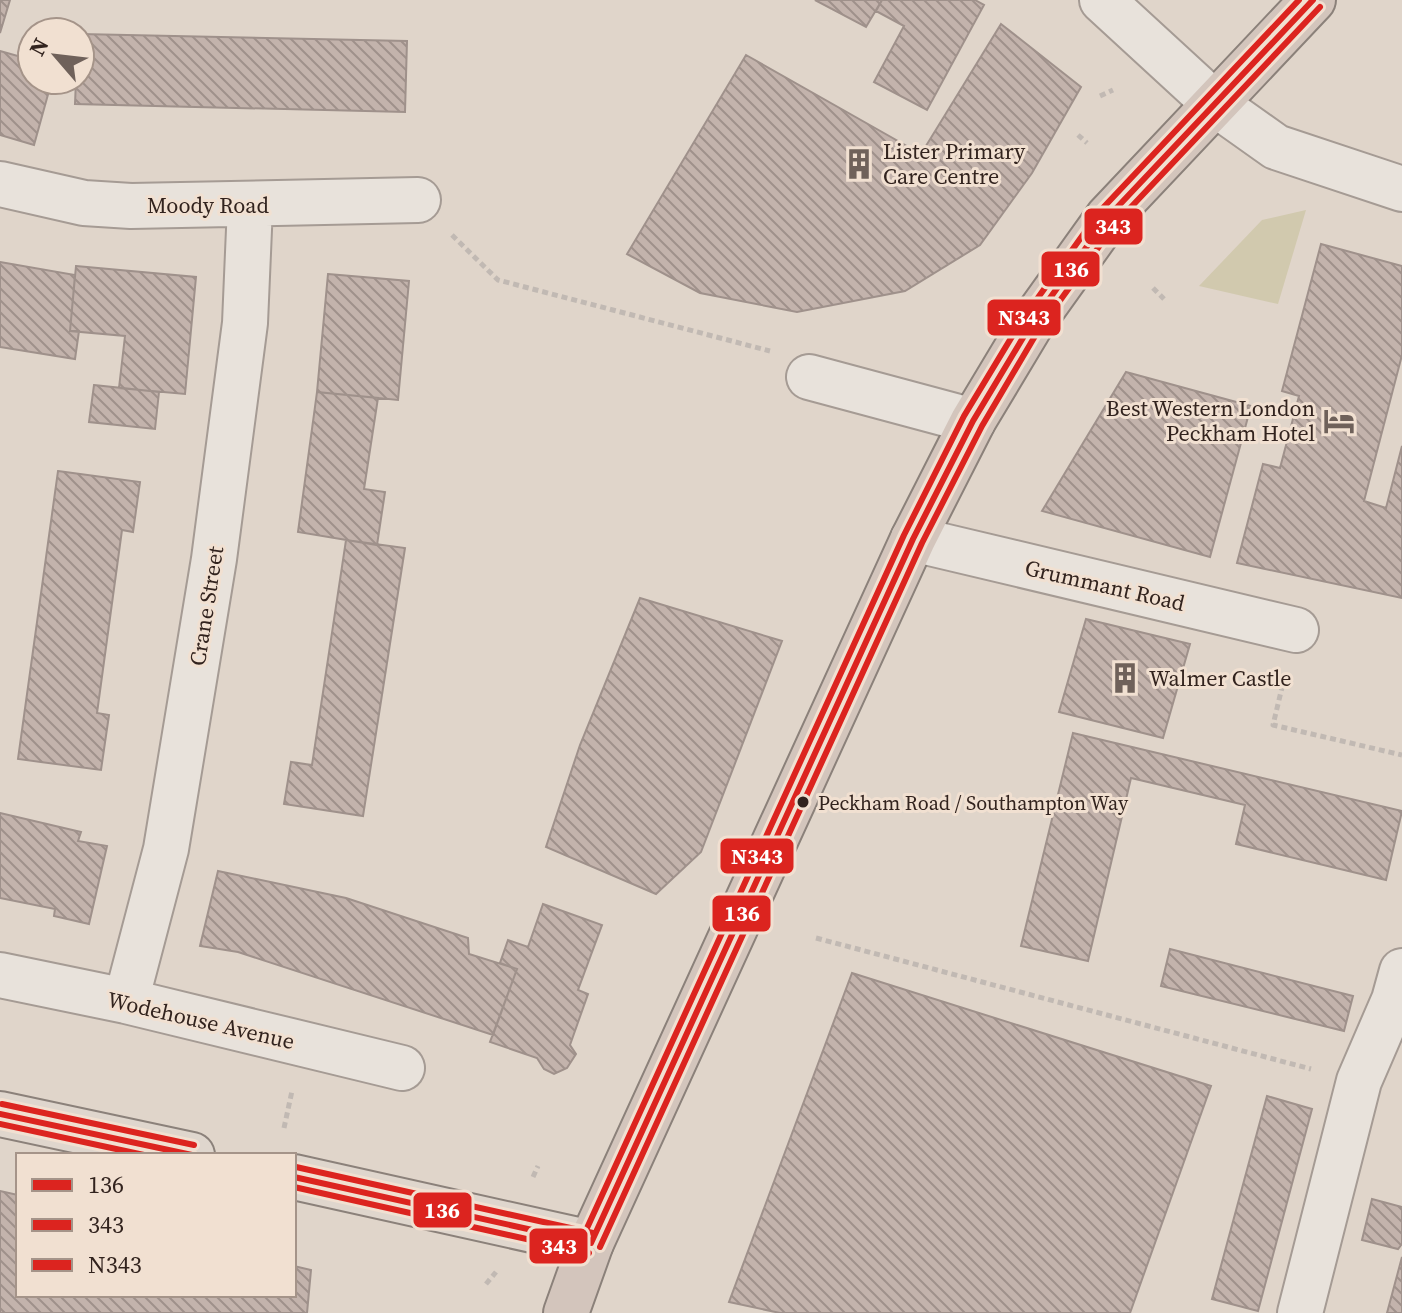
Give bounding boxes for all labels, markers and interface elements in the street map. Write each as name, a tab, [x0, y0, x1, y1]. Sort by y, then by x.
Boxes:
north arrow	[16, 16, 96, 96]
text: N	[21, 32, 55, 61]
place label: Lister Primary Care Centre	[883, 136, 1026, 191]
building icon: Lister Primary Care Centre	[842, 147, 876, 181]
street label: Moody Road	[147, 190, 270, 220]
line badge: 343	[1083, 207, 1144, 246]
text: 343	[1095, 211, 1131, 241]
line badge: 136	[1040, 250, 1101, 288]
text: 136	[1053, 254, 1089, 284]
line badge: N343	[986, 298, 1062, 337]
text: N343	[998, 302, 1050, 332]
place label: Best Western London Peckham Hotel	[1106, 393, 1315, 448]
hotel icon: Best Western London Peckham Hotel	[1322, 404, 1356, 438]
street label: Crane Street	[182, 543, 230, 668]
street label: Grummant Road	[1022, 552, 1188, 618]
building icon: Walmer Castle	[1108, 661, 1142, 695]
place label: Walmer Castle	[1149, 663, 1291, 693]
place label: Peckham Road / Southampton Way	[818, 789, 1129, 817]
marker: Peckham Road / Southampton Way	[795, 794, 811, 810]
line badge: N343	[719, 837, 795, 875]
text: N343	[731, 841, 783, 871]
line badge: 136	[711, 894, 772, 933]
text: 136	[724, 898, 760, 928]
street label: Wodehouse Avenue	[104, 984, 298, 1056]
legend	[16, 1153, 296, 1297]
text: 136	[88, 1168, 124, 1201]
line badge: 136	[412, 1191, 473, 1229]
text: 136	[424, 1195, 460, 1225]
text: 343	[88, 1208, 124, 1241]
line badge: 343	[528, 1227, 589, 1265]
text: 343	[541, 1231, 577, 1261]
text: N343	[88, 1248, 142, 1281]

